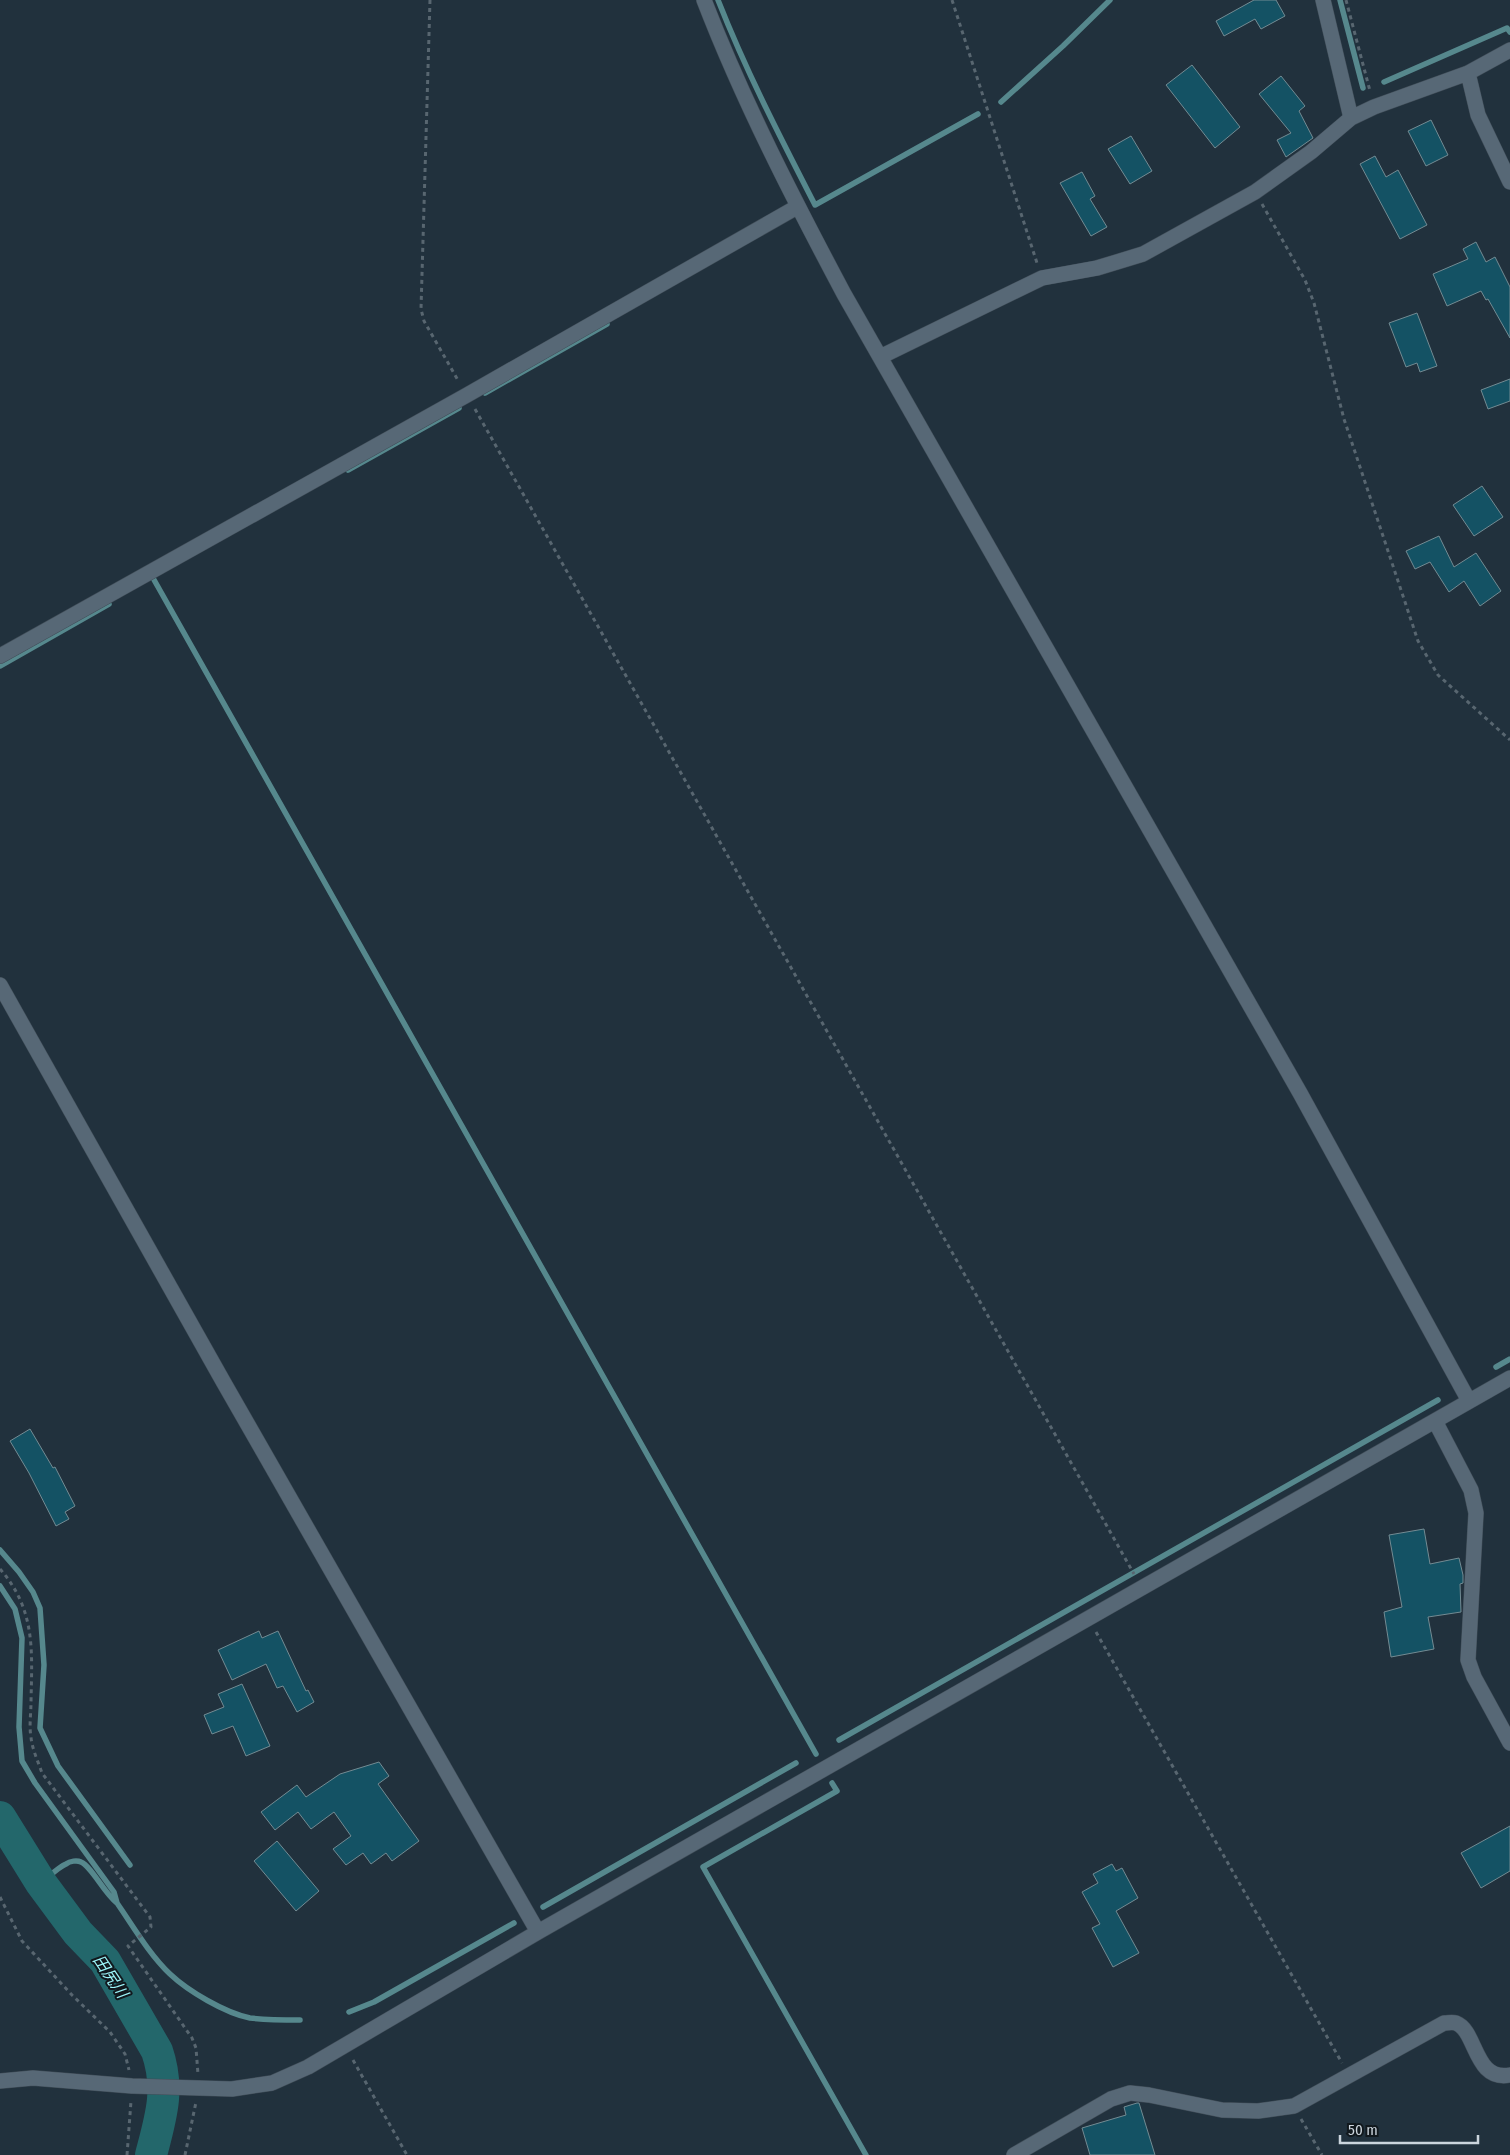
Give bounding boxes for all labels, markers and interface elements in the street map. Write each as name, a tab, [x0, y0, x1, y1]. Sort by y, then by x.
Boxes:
water label: 田尻川	[89, 1951, 133, 2003]
scale bar	[1340, 2112, 1478, 2144]
text: 50 m	[1348, 2121, 1378, 2139]

